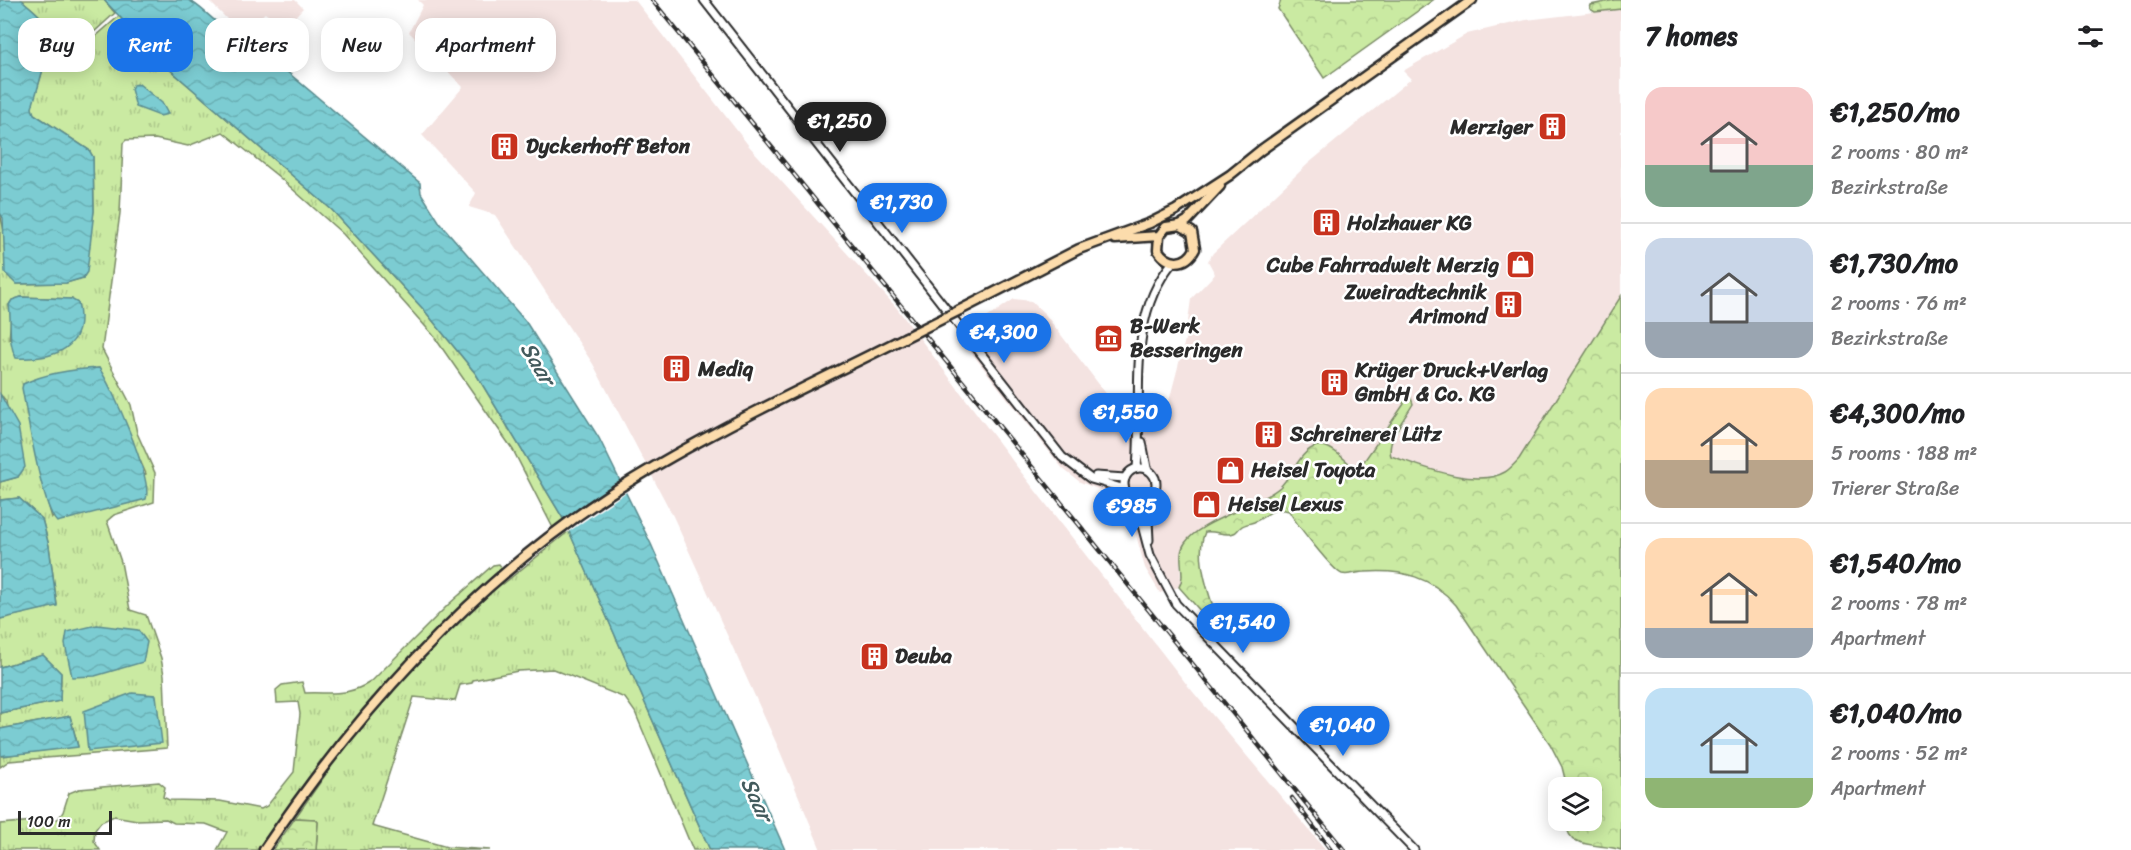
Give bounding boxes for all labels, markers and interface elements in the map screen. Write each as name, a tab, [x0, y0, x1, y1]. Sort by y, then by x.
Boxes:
text: 7 homes	[1645, 13, 1737, 59]
chip: Buy	[18, 18, 95, 72]
chip: Rent	[107, 18, 193, 72]
chip: Filters	[205, 18, 309, 72]
chip: New	[321, 18, 403, 72]
chip: Apartment	[415, 18, 556, 72]
icon: filters	[2074, 20, 2107, 53]
text: €1,250/mo	[1831, 89, 1960, 135]
pin: €1,250	[791, 102, 889, 153]
text: €1,250	[808, 104, 872, 139]
place label: Merziger	[1449, 108, 1534, 146]
building icon: Merziger	[1537, 111, 1569, 143]
icon: home	[1693, 111, 1765, 183]
place label: Dyckerhoff Beton	[526, 127, 691, 165]
building icon: Dyckerhoff Beton	[489, 130, 521, 162]
text: 2 rooms · 80 m²	[1831, 135, 1969, 170]
text: Bezirkstraße	[1831, 170, 1948, 205]
pin: €1,730	[853, 183, 951, 234]
text: €1,730	[871, 185, 933, 220]
place label: Holzhauer KG	[1346, 204, 1472, 242]
building icon: Holzhauer KG	[1310, 207, 1342, 239]
text: €1,730/mo	[1831, 240, 1958, 286]
place label: Cube Fahrradwelt Merzig	[1266, 246, 1499, 284]
shop icon: Cube Fahrradwelt Merzig	[1504, 249, 1536, 281]
icon: home	[1693, 262, 1765, 334]
place label: Zweiradtechnik Arimond	[1344, 273, 1489, 335]
text: 2 rooms · 76 m²	[1831, 286, 1967, 321]
building icon: Zweiradtechnik Arimond	[1492, 288, 1524, 320]
place label: B-Werk Besseringen	[1130, 307, 1243, 369]
pin: €4,300	[955, 313, 1053, 364]
text: €4,300	[970, 315, 1038, 350]
text: Bezirkstraße	[1831, 321, 1948, 356]
museum icon: B-Werk Besseringen	[1093, 322, 1125, 354]
water label: Saar	[510, 334, 568, 396]
place label: Mediq	[697, 350, 754, 388]
place label: Krüger Druck+Verlag GmbH & Co. KG	[1354, 351, 1549, 413]
building icon: Mediq	[661, 353, 693, 385]
building icon: Krüger Druck+Verlag GmbH & Co. KG	[1318, 366, 1350, 398]
text: €4,300/mo	[1831, 390, 1965, 436]
pin: €1,550	[1077, 393, 1175, 444]
text: €1,550	[1094, 395, 1158, 430]
icon: home	[1693, 412, 1765, 484]
place label: Schreinerei Lütz	[1289, 415, 1442, 453]
building icon: Schreinerei Lütz	[1253, 418, 1285, 450]
text: 5 rooms · 188 m²	[1831, 436, 1977, 471]
place label: Heisel Toyota	[1250, 451, 1376, 489]
shop icon: Heisel Toyota	[1214, 454, 1246, 486]
text: Trierer Straße	[1831, 471, 1959, 506]
place label: Heisel Lexus	[1227, 485, 1344, 523]
pin: €985	[1096, 487, 1168, 538]
shop icon: Heisel Lexus	[1191, 488, 1223, 520]
text: €985	[1107, 489, 1157, 524]
text: €1,540/mo	[1831, 540, 1961, 586]
icon: home	[1693, 562, 1765, 634]
text: 2 rooms · 78 m²	[1831, 586, 1967, 621]
pin: €1,540	[1194, 603, 1292, 654]
text: €1,540	[1211, 605, 1275, 640]
text: Apartment	[1831, 621, 1925, 656]
place label: Deuba	[895, 637, 952, 675]
building icon: Deuba	[858, 640, 890, 672]
text: €1,040/mo	[1831, 690, 1962, 736]
pin: €1,040	[1294, 706, 1392, 757]
text: €1,040	[1310, 708, 1376, 743]
icon: home	[1693, 712, 1765, 784]
text: 2 rooms · 52 m²	[1831, 736, 1968, 771]
water label: Saar	[730, 770, 786, 831]
text: Apartment	[1831, 771, 1925, 806]
map controls	[1548, 777, 1602, 831]
button: layers	[1548, 777, 1602, 831]
text: 100 m	[27, 807, 71, 836]
scale bar	[18, 808, 112, 836]

